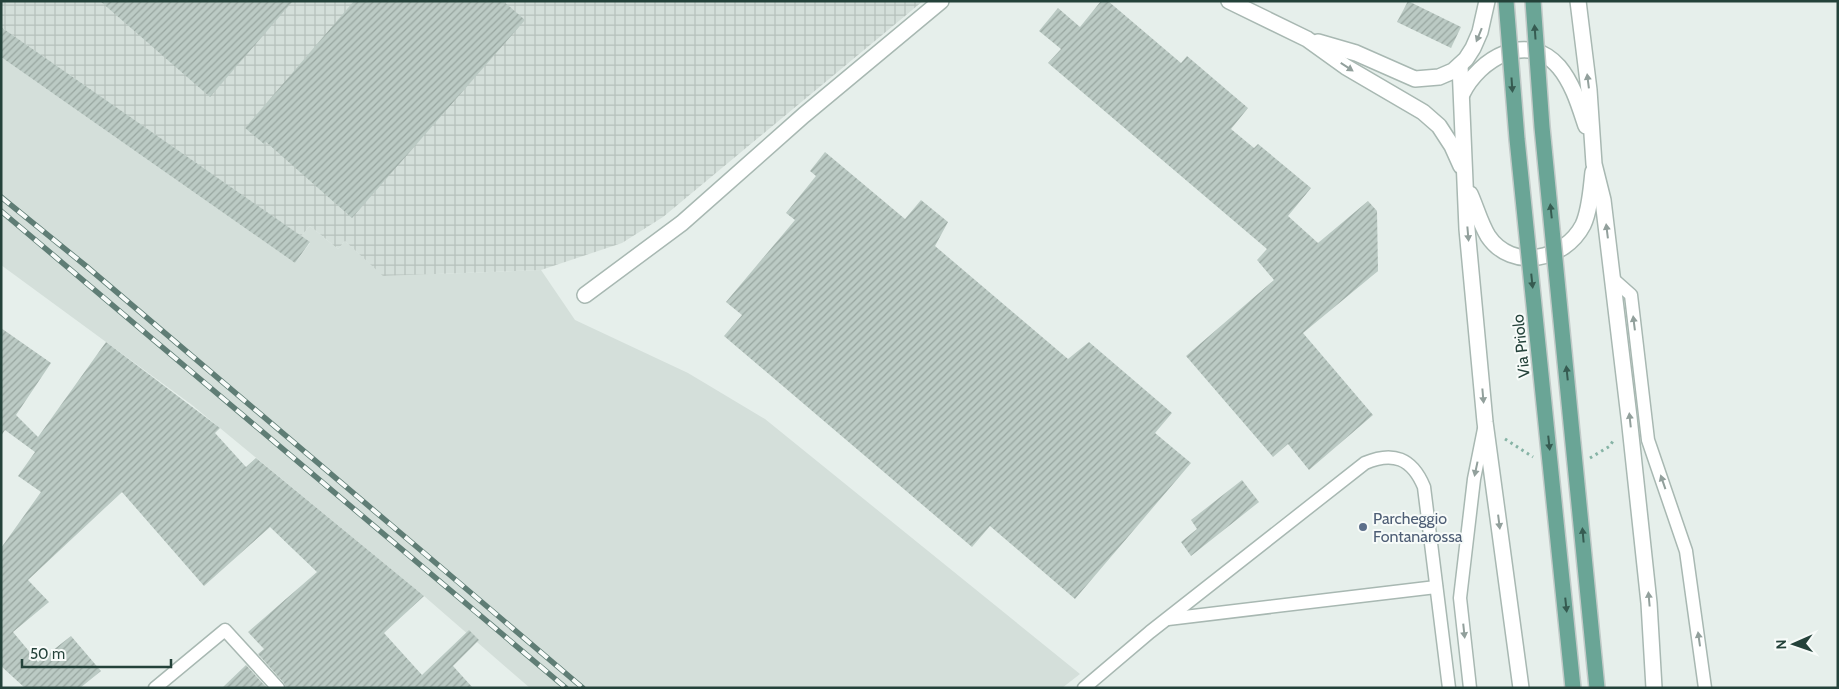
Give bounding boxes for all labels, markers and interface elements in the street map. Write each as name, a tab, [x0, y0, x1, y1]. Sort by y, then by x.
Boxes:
one-way arrow	[1531, 24, 1539, 40]
one-way arrow	[1474, 28, 1482, 42]
one-way arrow	[1340, 63, 1354, 72]
one-way arrow	[1584, 73, 1592, 89]
one-way arrow	[1509, 77, 1517, 93]
one-way arrow	[1547, 203, 1555, 219]
one-way arrow	[1603, 223, 1611, 239]
one-way arrow	[1464, 226, 1472, 242]
one-way arrow	[1528, 274, 1536, 290]
street label: Via Priolo	[1508, 313, 1534, 379]
one-way arrow	[1630, 314, 1638, 330]
one-way arrow	[1563, 365, 1571, 381]
one-way arrow	[1479, 388, 1487, 404]
one-way arrow	[1626, 412, 1634, 428]
one-way arrow	[1545, 435, 1553, 451]
one-way arrow	[1471, 462, 1479, 478]
one-way arrow	[1658, 474, 1666, 489]
place label: Parcheggio Fontanarossa	[1373, 509, 1463, 546]
one-way arrow	[1495, 514, 1503, 530]
marker: Parcheggio Fontanarossa	[1357, 521, 1369, 533]
one-way arrow	[1579, 526, 1587, 542]
one-way arrow	[1644, 591, 1652, 607]
one-way arrow	[1562, 597, 1570, 613]
north arrow	[1769, 619, 1819, 669]
one-way arrow	[1460, 623, 1468, 639]
one-way arrow	[1695, 631, 1703, 647]
scale bar	[22, 636, 171, 668]
text: N	[1772, 639, 1790, 650]
text: 50 m	[30, 645, 65, 663]

